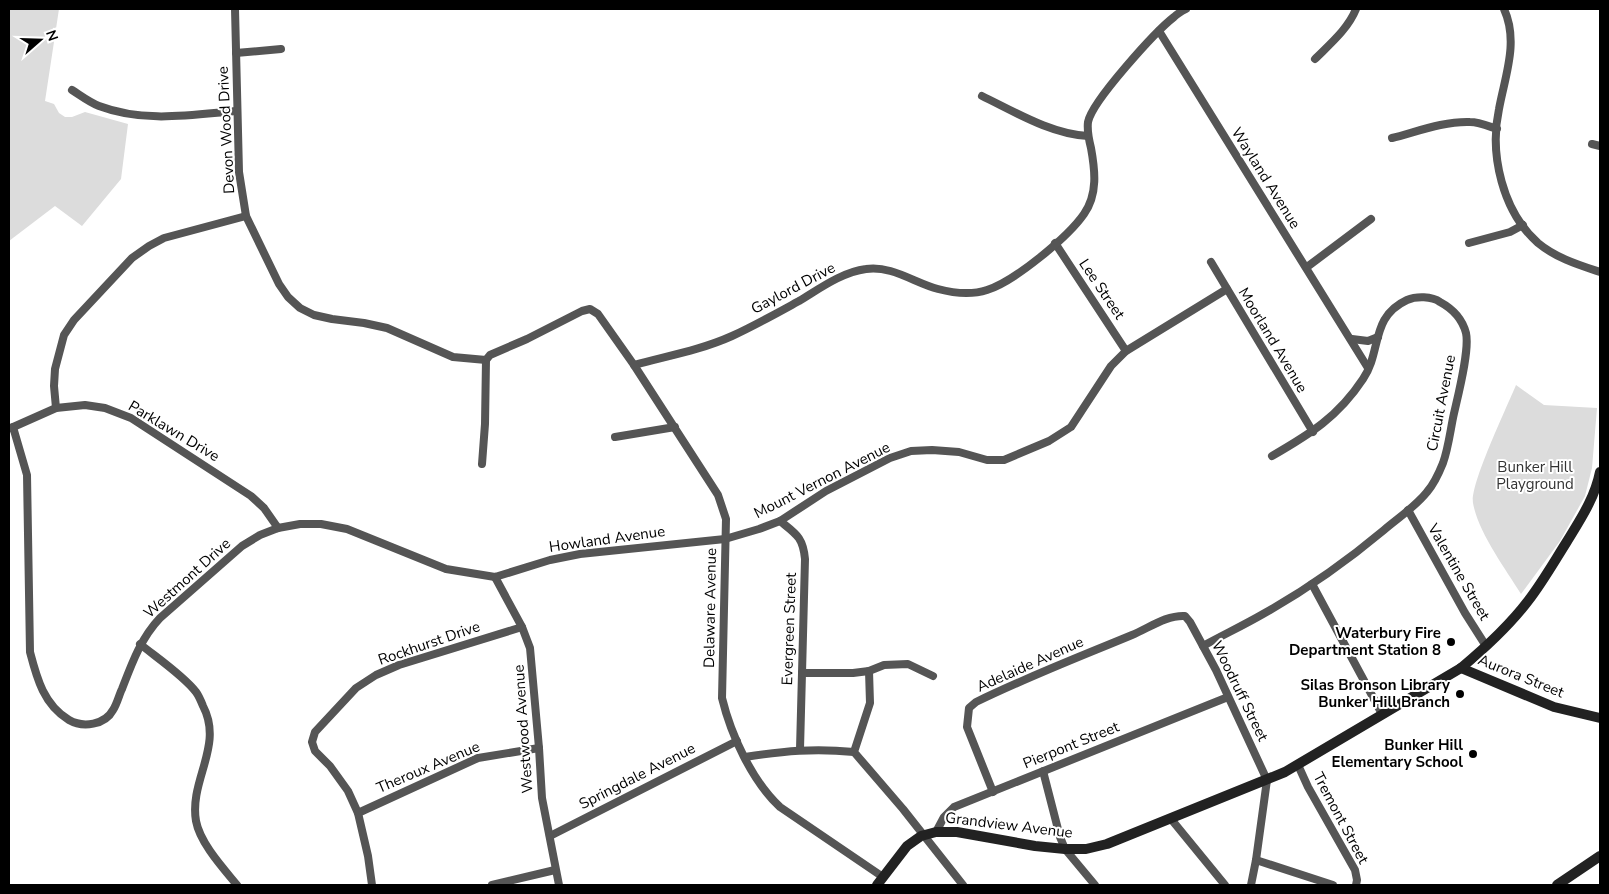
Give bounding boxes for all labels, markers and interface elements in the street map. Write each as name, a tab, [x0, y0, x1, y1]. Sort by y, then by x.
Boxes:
north arrow	[15, 15, 65, 65]
text: N	[41, 28, 62, 44]
street label: Devon Wood Drive	[213, 66, 239, 194]
street label: Wayland Avenue	[1227, 124, 1305, 232]
street label: Lee Street	[1074, 255, 1130, 324]
street label: Gaylord Drive	[747, 257, 839, 319]
street label: Moorland Avenue	[1234, 284, 1312, 396]
street label: Circuit Avenue	[1422, 353, 1460, 453]
street label: Parklawn Drive	[125, 396, 223, 466]
street label: Mount Vernon Avenue	[751, 437, 894, 523]
park label: Bunker Hill Playground	[1496, 457, 1574, 494]
street label: Valentine Street	[1423, 519, 1495, 625]
street label: Howland Avenue	[548, 521, 666, 557]
street label: Westmont Drive	[139, 534, 235, 622]
street label: Delaware Avenue	[699, 548, 721, 668]
street label: Evergreen Street	[777, 572, 801, 686]
street label: Rockhurst Drive	[375, 616, 483, 670]
place label: Waterbury Fire Department Station 8	[1289, 623, 1441, 660]
street label: Adelaide Avenue	[973, 631, 1087, 697]
marker: Waterbury Fire Department Station 8	[1445, 636, 1457, 648]
street label: Woodruff Street	[1207, 637, 1273, 745]
street label: Aurora Street	[1475, 650, 1568, 703]
street label: Westwood Avenue	[509, 664, 537, 794]
place label: Silas Bronson Library Bunker Hill Branch	[1301, 675, 1450, 712]
marker: Silas Bronson Library Bunker Hill Branch	[1454, 688, 1466, 700]
street label: Pierpont Street	[1020, 716, 1123, 773]
place label: Bunker Hill Elementary School	[1332, 735, 1463, 772]
street label: Theroux Avenue	[373, 736, 483, 798]
street label: Springdale Avenue	[575, 738, 699, 814]
marker: Bunker Hill Elementary School	[1467, 748, 1479, 760]
street label: Tremont Street	[1308, 769, 1374, 868]
street label: Grandview Avenue	[944, 807, 1074, 843]

